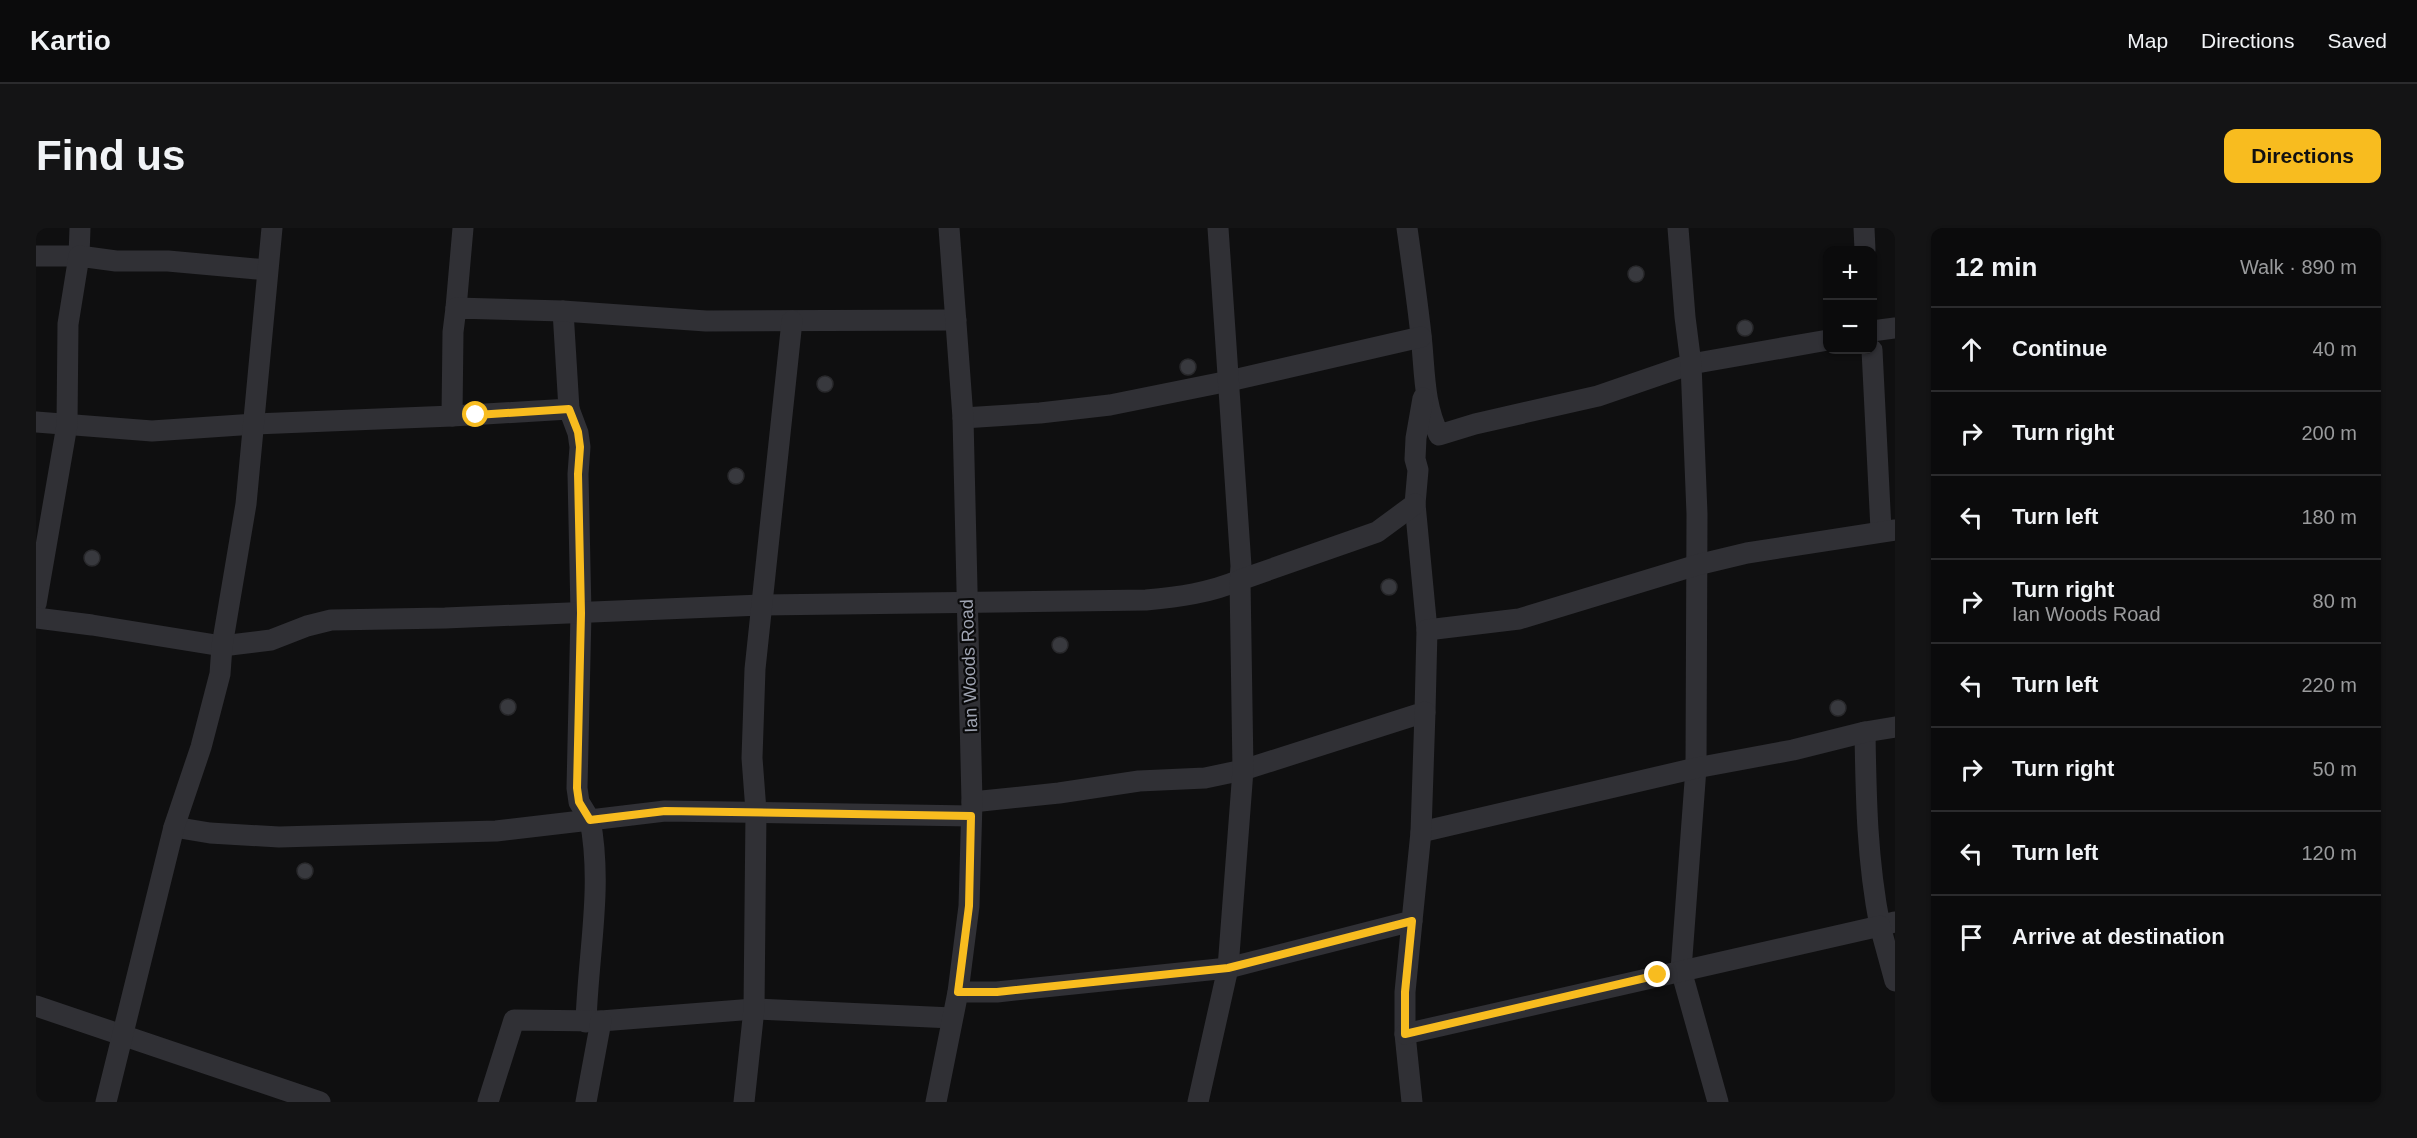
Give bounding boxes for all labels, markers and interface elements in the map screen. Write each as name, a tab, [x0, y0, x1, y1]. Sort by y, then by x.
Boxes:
text: Kartio	[30, 25, 111, 56]
text: Map	[2127, 29, 2168, 52]
text: Directions	[2201, 29, 2294, 52]
text: Saved	[2327, 29, 2387, 52]
button: Directions	[2224, 129, 2381, 183]
text: Find us	[36, 132, 185, 179]
map controls	[1823, 246, 1877, 354]
button: +	[1823, 246, 1877, 300]
text: 12 min	[1955, 252, 2037, 282]
text: Walk · 890 m	[2240, 256, 2357, 278]
button: −	[1823, 300, 1877, 354]
icon: ahead	[1955, 333, 1988, 366]
text: Continue	[2012, 336, 2107, 361]
text: 40 m	[2313, 338, 2357, 360]
route start	[462, 401, 488, 427]
icon: right	[1955, 417, 1988, 450]
text: Turn right	[2012, 420, 2114, 445]
text: 200 m	[2301, 422, 2357, 444]
icon: left	[1955, 501, 1988, 534]
text: Turn left	[2012, 504, 2098, 529]
text: 180 m	[2301, 506, 2357, 528]
text: Turn right	[2012, 577, 2114, 602]
icon: right	[1955, 585, 1988, 618]
text: 80 m	[2313, 590, 2357, 612]
street label: Ian Woods Road	[957, 599, 981, 733]
text: Ian Woods Road	[2012, 603, 2161, 625]
icon: left	[1955, 669, 1988, 702]
text: Turn left	[2012, 672, 2098, 697]
text: 220 m	[2301, 674, 2357, 696]
icon: right	[1955, 753, 1988, 786]
text: Turn right	[2012, 756, 2114, 781]
text: 50 m	[2313, 758, 2357, 780]
icon: left	[1955, 837, 1988, 870]
text: Turn left	[2012, 840, 2098, 865]
text: 120 m	[2301, 842, 2357, 864]
icon: arrive	[1955, 921, 1988, 954]
text: Arrive at destination	[2012, 924, 2225, 949]
route end	[1644, 961, 1670, 987]

